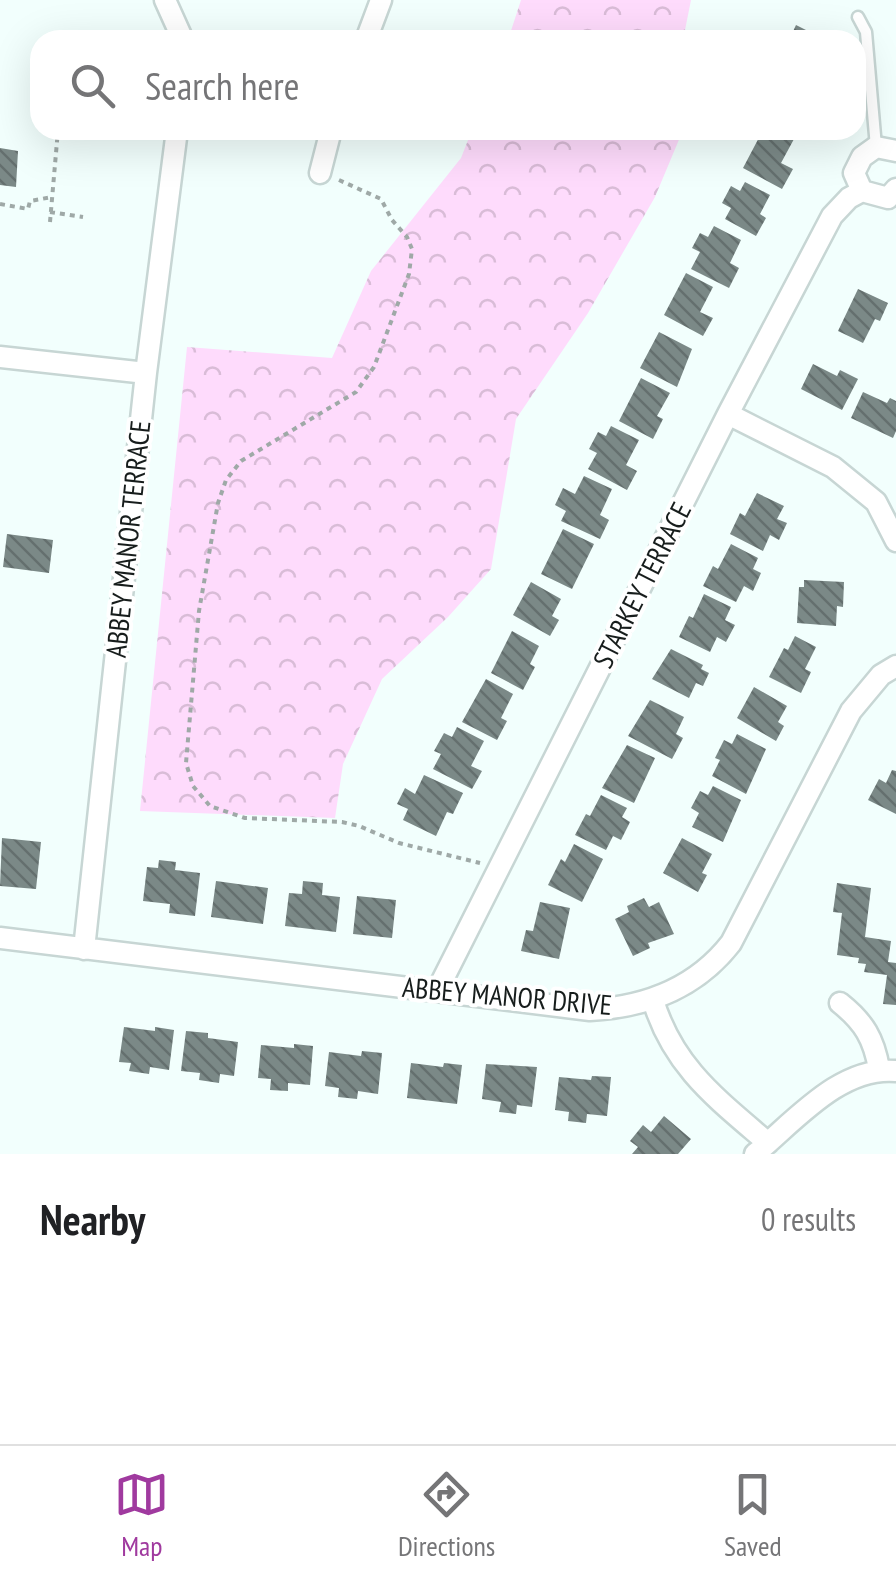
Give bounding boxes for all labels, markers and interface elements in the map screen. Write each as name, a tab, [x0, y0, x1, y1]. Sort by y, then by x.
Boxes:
search box	[30, 30, 866, 140]
icon: search	[65, 58, 120, 113]
text: Search here	[145, 61, 299, 110]
street label: ABBEY MANOR TERRACE	[97, 419, 158, 659]
street label: STARKEY TERRACE	[584, 496, 699, 674]
street label: ABBEY MANOR DRIVE	[401, 968, 613, 1023]
text: Nearby	[40, 1192, 145, 1247]
text: 0 results	[761, 1198, 856, 1240]
tab: Map	[114, 1467, 169, 1564]
tab: Directions	[398, 1467, 495, 1564]
tab: Saved	[724, 1467, 782, 1564]

